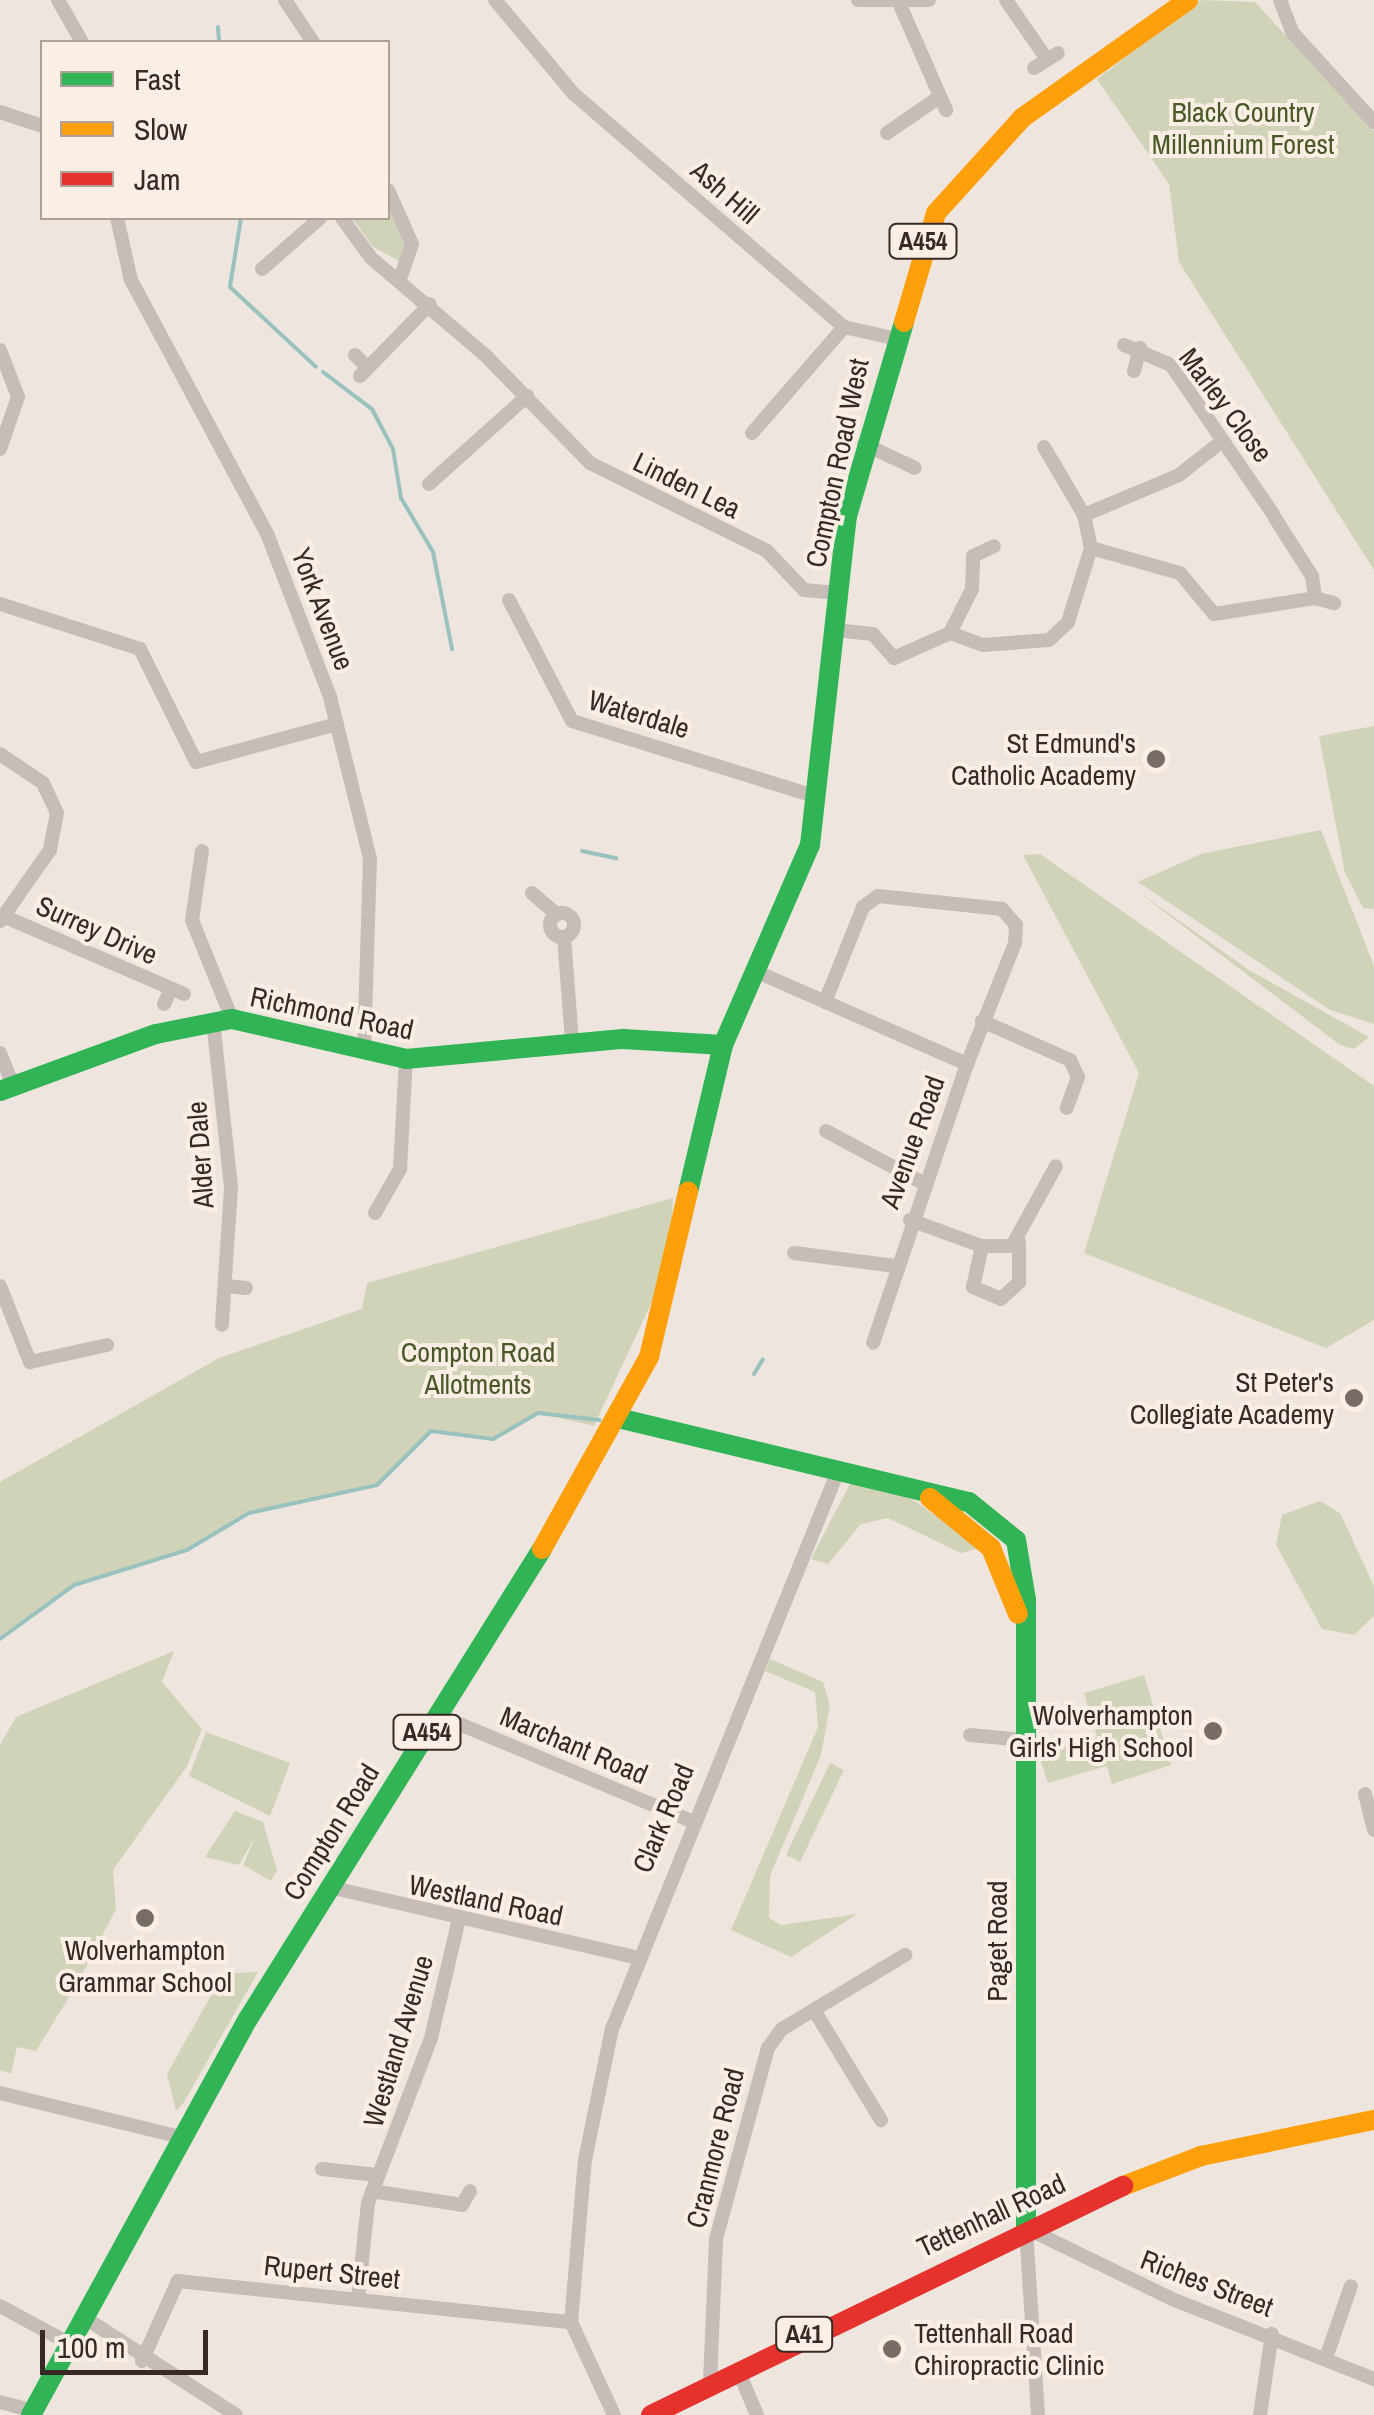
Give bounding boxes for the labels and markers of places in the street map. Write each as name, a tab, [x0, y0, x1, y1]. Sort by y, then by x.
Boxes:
place label: St Edmund's Catholic Academy	[950, 726, 1136, 792]
marker: St Edmund's Catholic Academy	[1145, 748, 1167, 770]
place label: St Peter's Collegiate Academy	[1129, 1365, 1334, 1431]
marker: St Peter's Collegiate Academy	[1343, 1387, 1365, 1409]
place label: Wolverhampton Girls' High School	[1009, 1698, 1193, 1764]
marker: Wolverhampton Girls' High School	[1202, 1720, 1224, 1742]
marker: Wolverhampton Grammar School	[134, 1907, 156, 1929]
place label: Wolverhampton Grammar School	[58, 1933, 232, 1999]
place label: Tettenhall Road Chiropractic Clinic	[914, 2316, 1104, 2382]
marker: Tettenhall Road Chiropractic Clinic	[879, 2336, 905, 2362]

